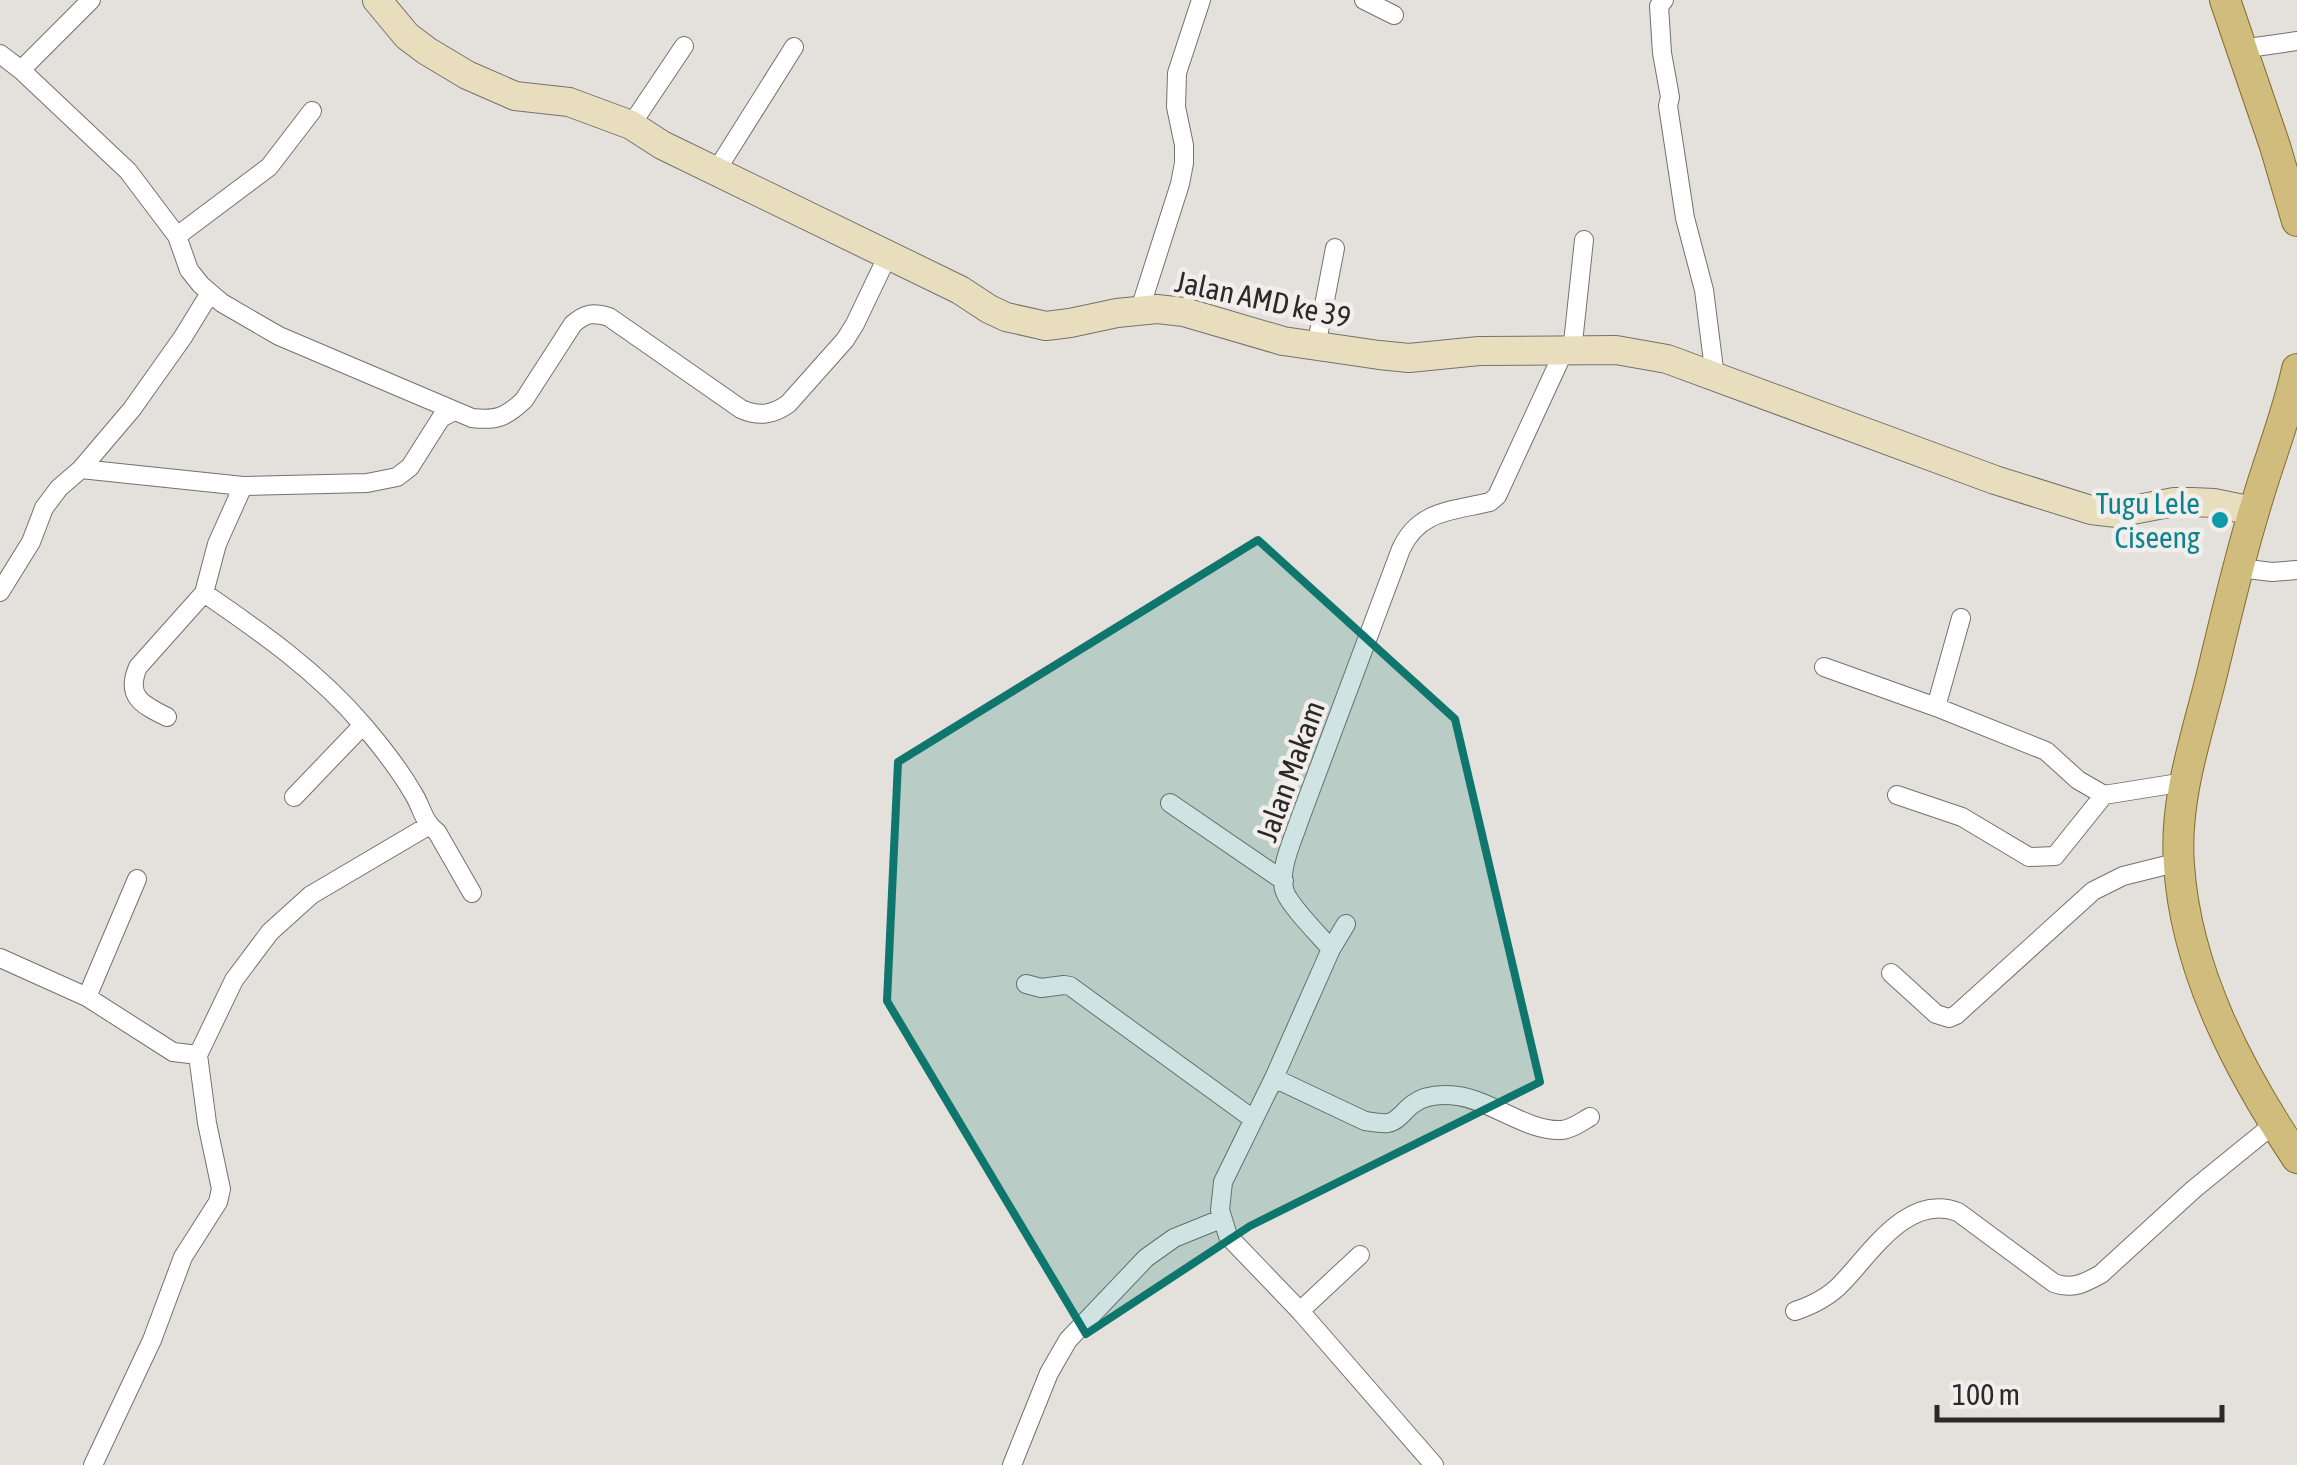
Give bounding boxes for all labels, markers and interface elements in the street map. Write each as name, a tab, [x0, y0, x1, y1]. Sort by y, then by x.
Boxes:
street label: Jalan AMD ke 39	[1172, 264, 1354, 334]
place label: Tugu Lele Ciseeng	[2096, 486, 2200, 554]
marker: Tugu Lele Ciseeng	[2209, 509, 2231, 531]
street label: Jalan Makam	[1249, 696, 1331, 846]
scale bar	[1937, 1360, 2222, 1422]
text: 100 m	[1952, 1377, 2020, 1411]

